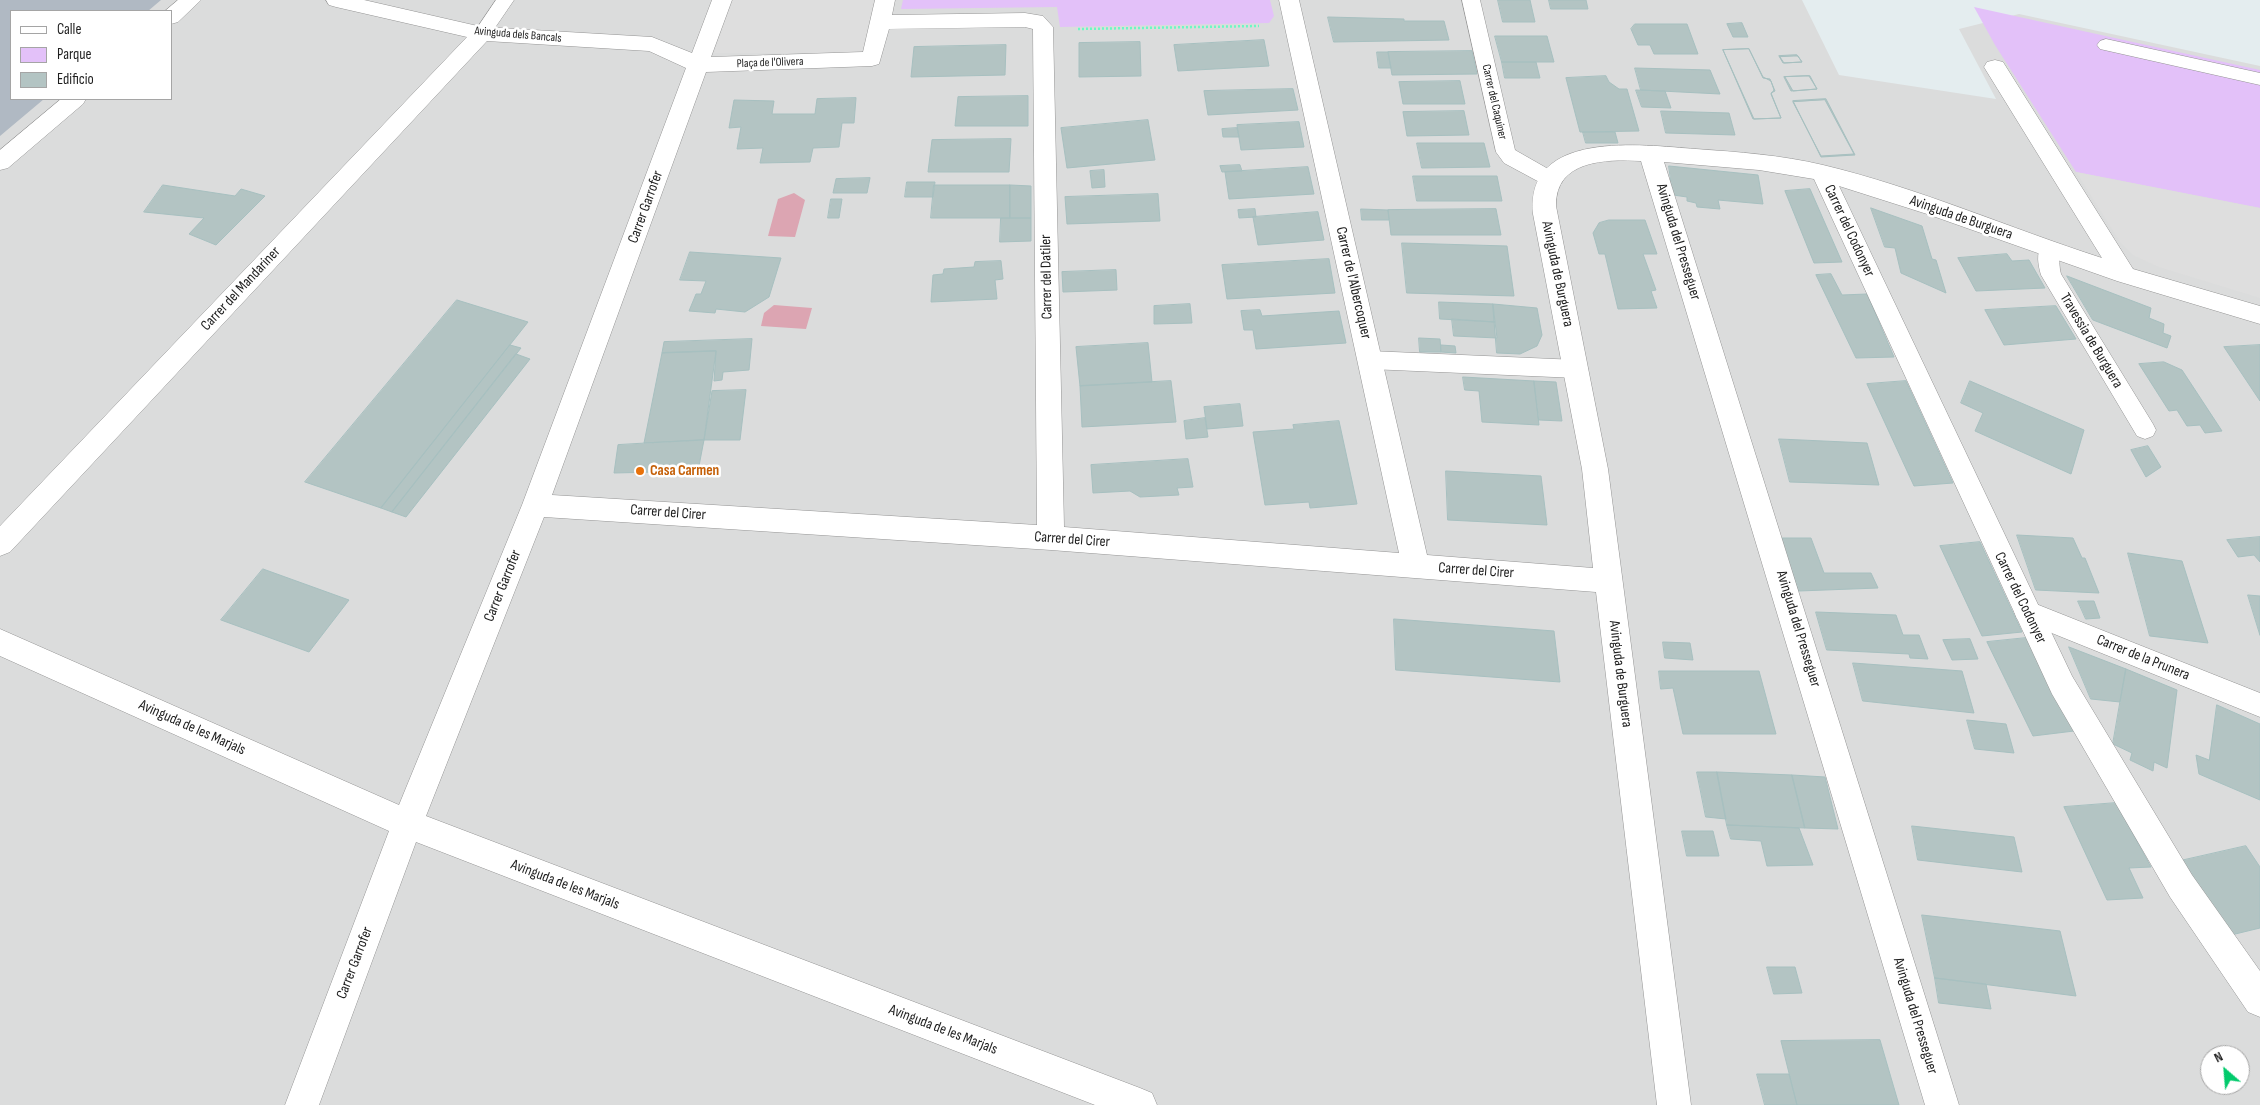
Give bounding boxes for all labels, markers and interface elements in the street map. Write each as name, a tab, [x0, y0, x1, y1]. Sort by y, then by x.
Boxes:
legend	[10, 10, 172, 100]
text: Calle	[57, 20, 81, 39]
street label: Avinguda dels Bancals	[474, 24, 562, 46]
text: Parque	[57, 45, 92, 64]
street label: Plaça de l'Olivera	[736, 55, 804, 71]
street label: Carrer del Caquiner	[1478, 63, 1510, 141]
text: Edificio	[57, 70, 94, 89]
street label: Carrer Garrofer	[625, 168, 667, 246]
street label: Avinguda del Presseguer	[1652, 181, 1704, 303]
street label: Carrer del Codonyer	[1820, 182, 1878, 280]
street label: Avinguda de Burguera	[1907, 192, 2015, 244]
street label: Avinguda de Burguera	[1537, 220, 1577, 328]
street label: Carrer de l'Albercoquer	[1331, 225, 1375, 341]
street label: Carrer del Datiler	[1037, 234, 1057, 320]
street label: Carrer del Mandariner	[197, 243, 285, 335]
street label: Travessia de Burguera	[2056, 290, 2126, 392]
place label: Casa Carmen	[650, 462, 719, 480]
marker: Casa Carmen	[634, 465, 646, 477]
street label: Carrer del Cirer	[630, 501, 706, 525]
street label: Carrer del Cirer	[1034, 528, 1110, 552]
street label: Carrer Garrofer	[480, 547, 526, 625]
street label: Carrer del Codonyer	[1990, 549, 2050, 647]
street label: Carrer del Cirer	[1438, 559, 1514, 583]
street label: Avinguda del Presseguer	[1772, 568, 1824, 690]
street label: Avinguda de Burguera	[1605, 620, 1635, 728]
street label: Carrer de la Prunera	[2094, 631, 2192, 685]
street label: Avinguda de les Marjals	[136, 696, 248, 760]
street label: Avinguda de les Marjals	[508, 856, 622, 914]
street label: Carrer Garrofer	[333, 924, 377, 1002]
street label: Avinguda del Presseguer	[1889, 955, 1941, 1077]
street label: Avinguda de les Marjals	[886, 1001, 1000, 1059]
north arrow	[2200, 1045, 2250, 1095]
text: N	[2211, 1048, 2226, 1066]

